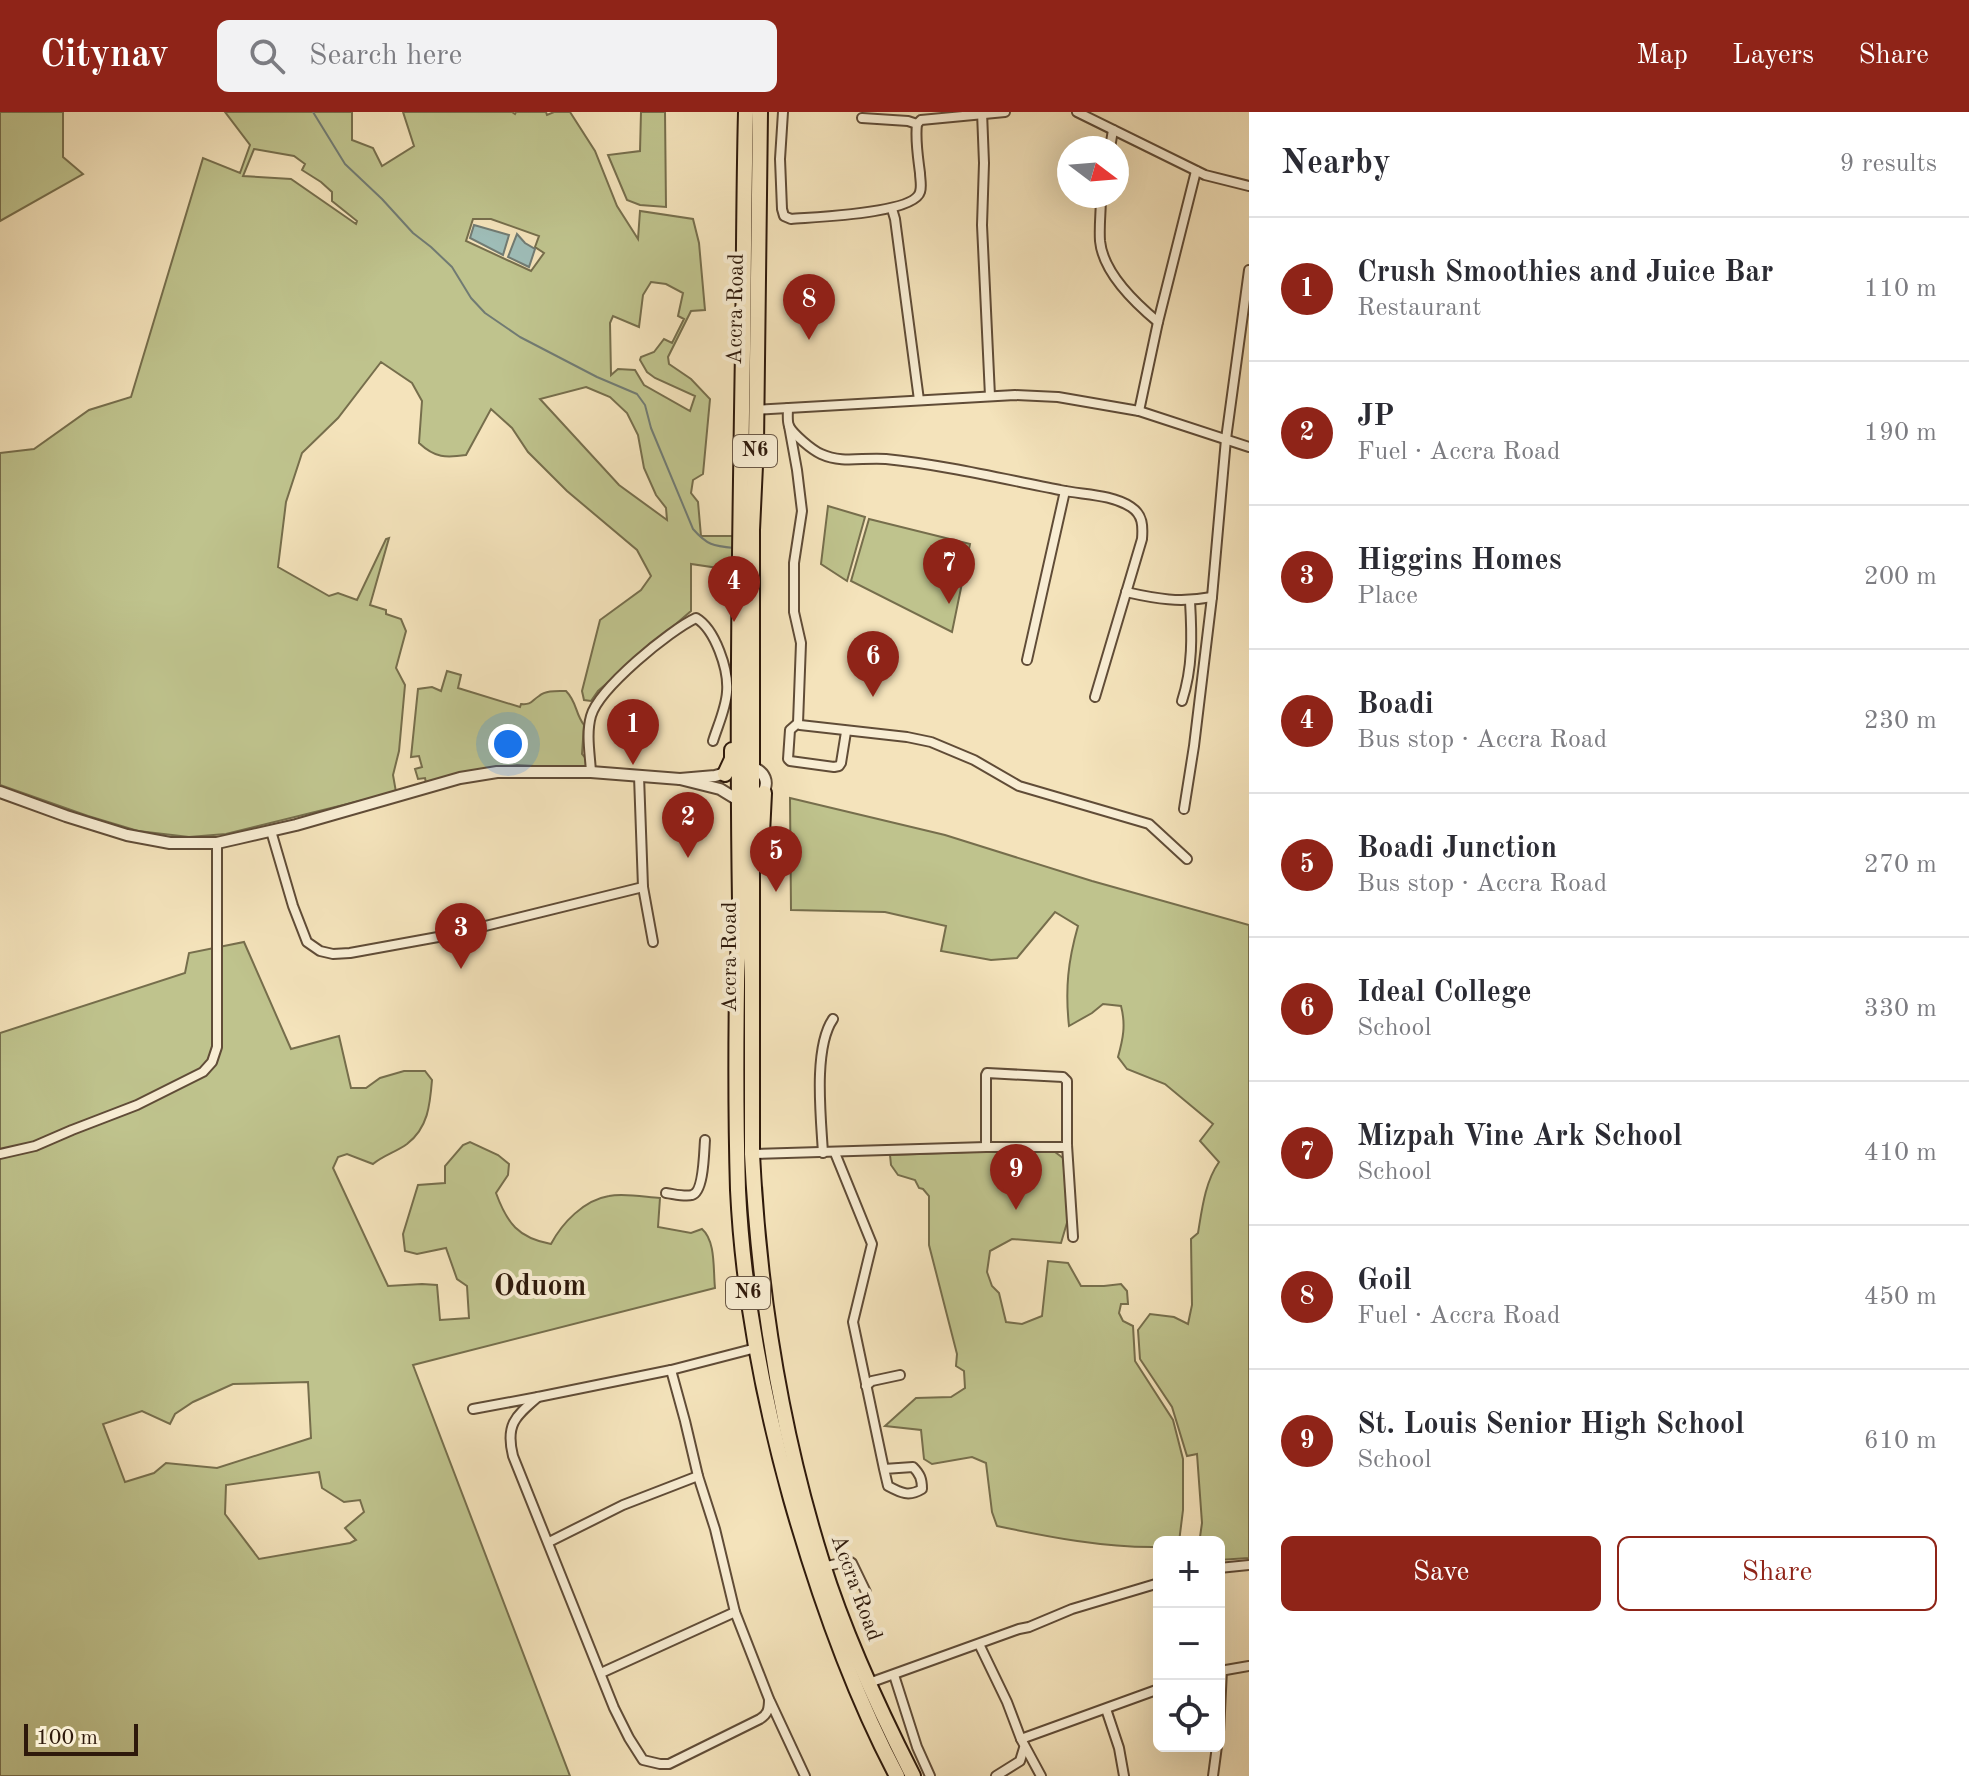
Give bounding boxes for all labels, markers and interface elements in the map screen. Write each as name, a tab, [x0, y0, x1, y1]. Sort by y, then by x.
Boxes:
search box	[217, 20, 777, 92]
icon: search	[245, 34, 289, 78]
text: Citynav	[40, 37, 169, 75]
text: Search here	[309, 41, 462, 71]
text: Map	[1636, 42, 1688, 70]
text: Layers	[1732, 42, 1814, 70]
text: Share	[1858, 42, 1929, 70]
north arrow	[1057, 136, 1129, 208]
text: Nearby	[1281, 147, 1391, 181]
text: 9 results	[1839, 151, 1937, 177]
street label: Accra Road	[724, 253, 748, 365]
text: Crush Smoothies and Juice Bar	[1357, 258, 1774, 288]
pin: 8	[783, 274, 835, 340]
text: 1	[1299, 276, 1315, 302]
text: 110 m	[1864, 276, 1937, 302]
text: Restaurant	[1357, 295, 1481, 321]
text: JP	[1357, 402, 1394, 432]
text: 2	[1299, 420, 1315, 446]
text: 190 m	[1864, 420, 1937, 446]
road number: N6	[733, 435, 777, 467]
text: Fuel · Accra Road	[1357, 439, 1561, 465]
pin: 7	[923, 538, 975, 604]
text: Higgins Homes	[1357, 546, 1562, 576]
pin: 4	[708, 556, 760, 622]
text: 3	[1299, 564, 1315, 590]
text: 200 m	[1864, 564, 1937, 590]
text: Place	[1357, 583, 1418, 609]
pin: 6	[847, 631, 899, 697]
text: Boadi	[1357, 690, 1434, 720]
pin: 1	[607, 699, 659, 765]
text: 4	[1299, 708, 1315, 734]
text: 230 m	[1864, 708, 1937, 734]
your location	[488, 724, 528, 764]
text: Bus stop · Accra Road	[1357, 727, 1607, 753]
pin: 2	[662, 792, 714, 858]
pin: 5	[750, 826, 802, 892]
text: Boadi Junction	[1357, 834, 1557, 864]
text: 5	[1299, 852, 1315, 878]
text: 270 m	[1864, 852, 1937, 878]
text: Bus stop · Accra Road	[1357, 871, 1607, 897]
street label: Accra Road	[719, 901, 741, 1013]
pin: 3	[435, 903, 487, 969]
text: Ideal College	[1357, 978, 1532, 1008]
text: 6	[1299, 996, 1315, 1022]
text: 330 m	[1864, 996, 1937, 1022]
text: School	[1357, 1015, 1431, 1041]
text: Mizpah Vine Ark School	[1357, 1122, 1682, 1152]
text: 7	[1299, 1140, 1315, 1166]
text: 410 m	[1864, 1140, 1937, 1166]
pin: 9	[990, 1144, 1042, 1210]
text: School	[1357, 1159, 1431, 1185]
text: Goil	[1357, 1266, 1412, 1296]
district label: Oduom	[493, 1272, 587, 1302]
road number: N6	[726, 1277, 770, 1309]
text: 8	[1299, 1284, 1315, 1310]
text: 450 m	[1864, 1284, 1937, 1310]
text: Fuel · Accra Road	[1357, 1303, 1561, 1329]
text: St. Louis Senior High School	[1357, 1410, 1744, 1440]
text: 9	[1299, 1428, 1315, 1454]
text: 610 m	[1864, 1428, 1937, 1454]
text: School	[1357, 1447, 1431, 1473]
street label: Accra Road	[827, 1532, 885, 1644]
map controls	[1153, 1536, 1225, 1752]
button: +	[1153, 1536, 1225, 1608]
button: Save	[1281, 1536, 1601, 1611]
button: Share	[1617, 1536, 1937, 1611]
button: −	[1153, 1608, 1225, 1680]
button: locate	[1153, 1680, 1225, 1752]
scale bar	[24, 1720, 138, 1756]
text: 100 m	[36, 1727, 98, 1749]

